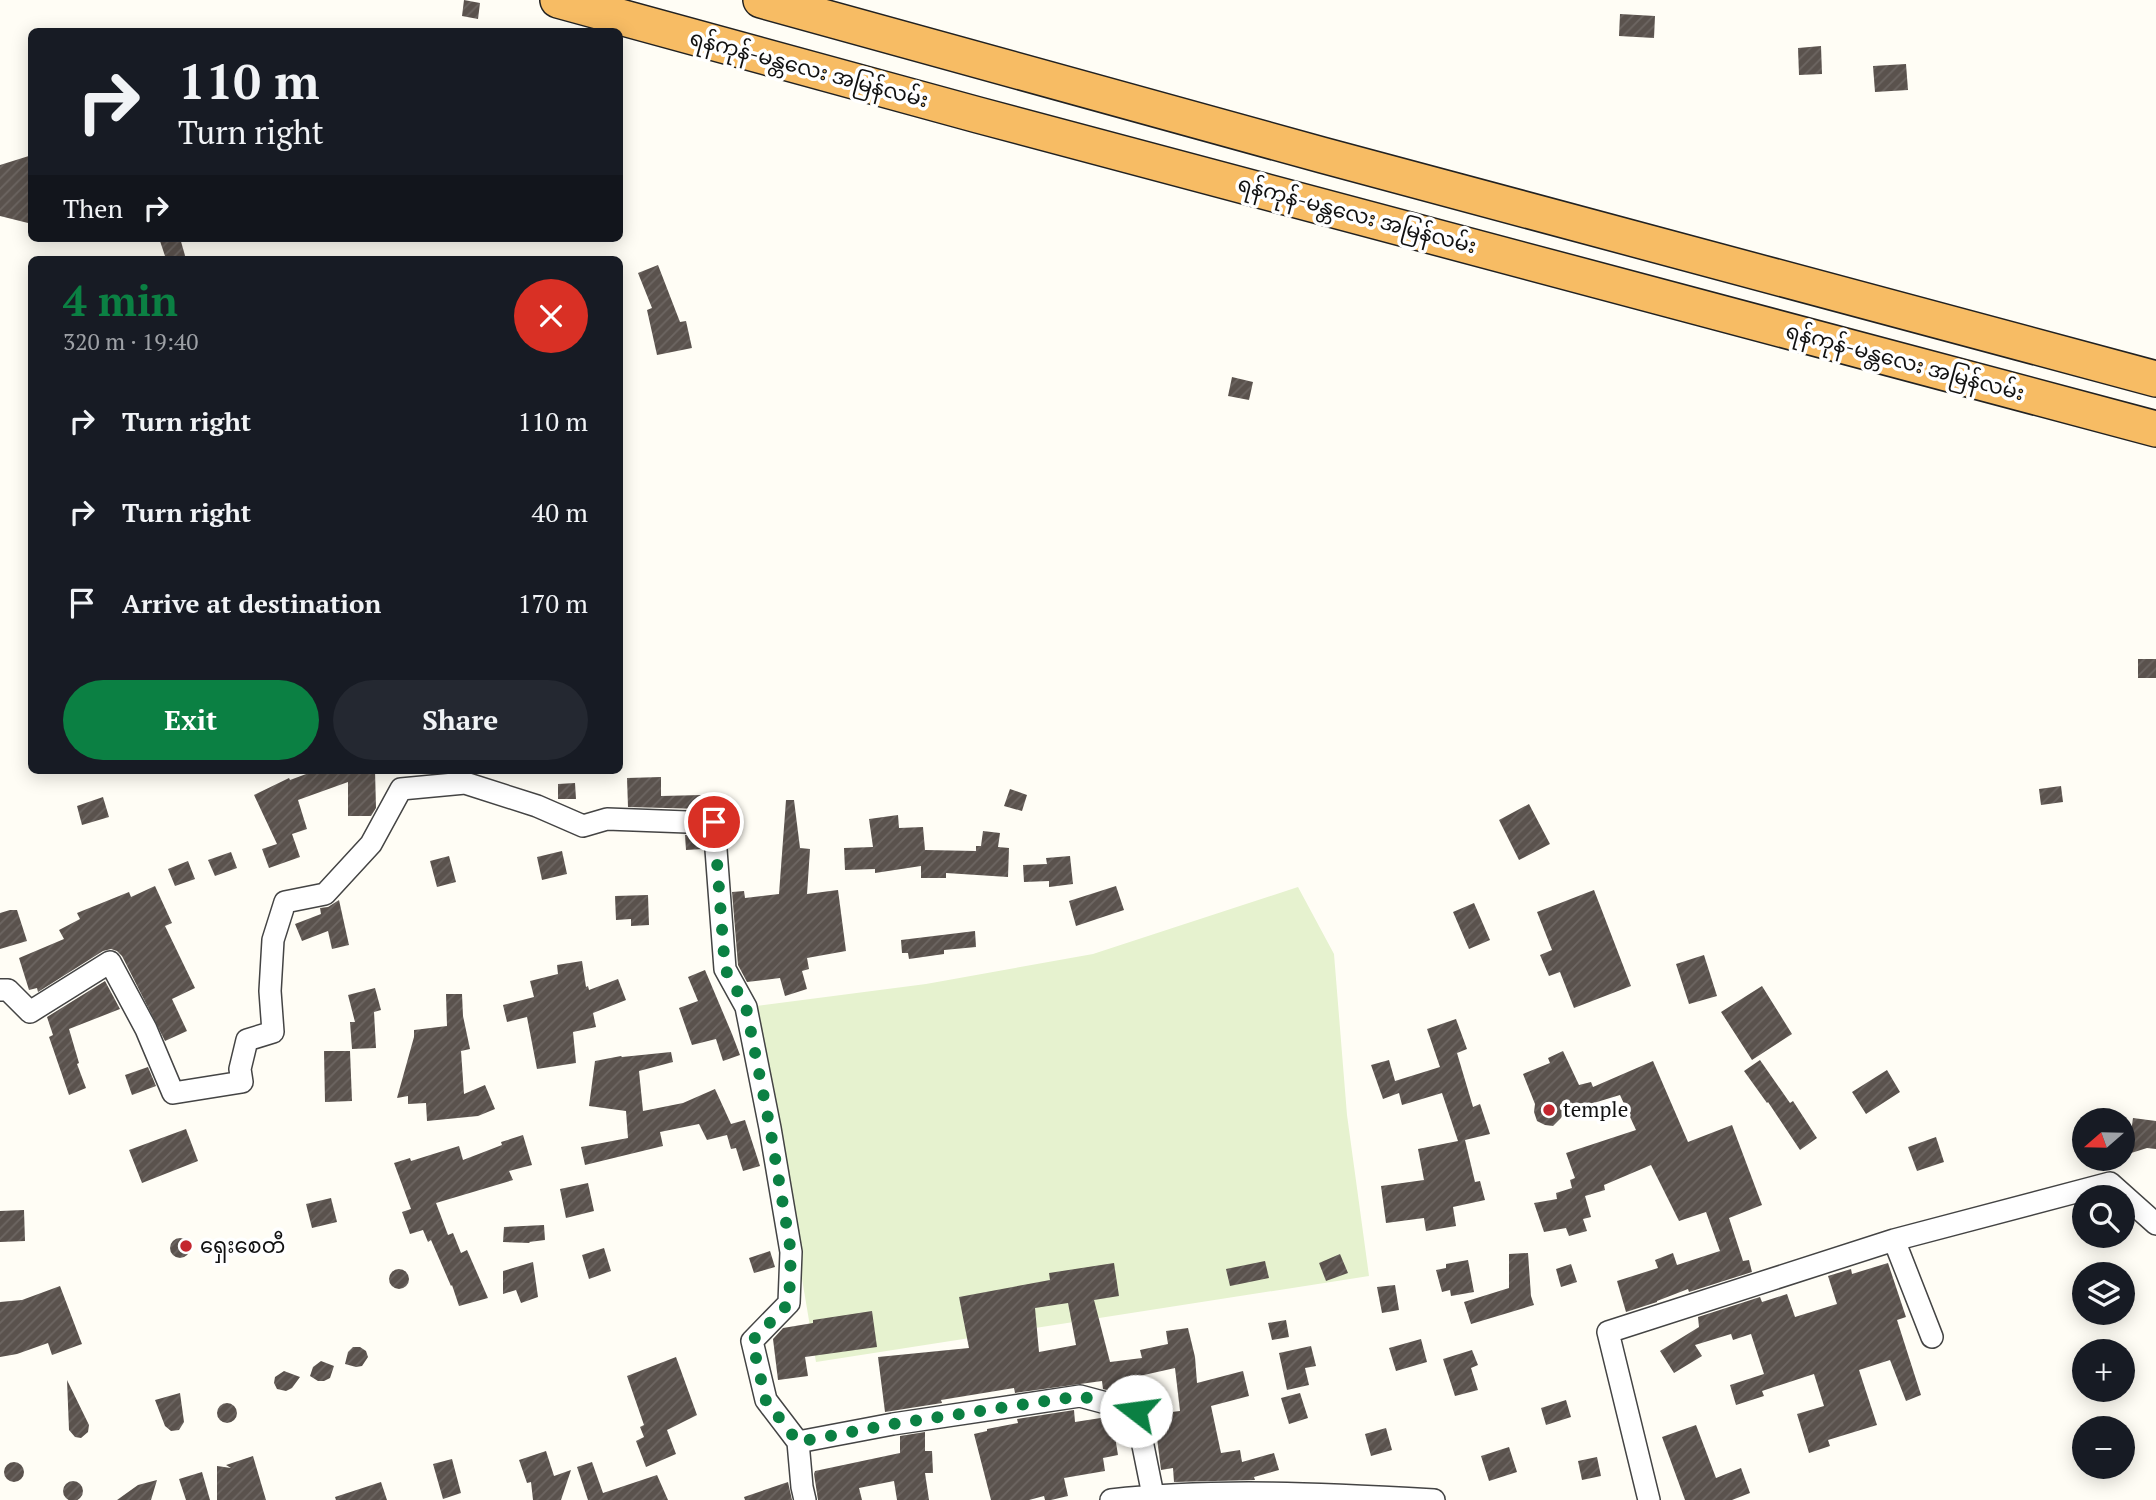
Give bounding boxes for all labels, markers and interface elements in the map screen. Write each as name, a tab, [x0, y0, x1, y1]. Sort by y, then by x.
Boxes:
street label: ရန်ကုန်-မန္တလေး အမြန်လမ်း	[686, 22, 932, 117]
text: 110 m	[178, 48, 320, 113]
icon: right	[63, 56, 154, 147]
text: Turn right	[178, 111, 324, 153]
street label: ရန်ကုန်-မန္တလေး အမြန်လမ်း	[1234, 168, 1480, 263]
icon: right	[137, 189, 175, 227]
text: Then	[63, 191, 123, 225]
text: 4 min	[63, 272, 178, 328]
button: close	[514, 279, 588, 353]
street label: ရန်ကုန်-မန္တလေး အမြန်လမ်း	[1782, 315, 2028, 410]
text: 320 m · 19:40	[63, 326, 198, 357]
icon: right	[63, 402, 101, 440]
text: Turn right	[122, 404, 251, 438]
text: 110 m	[518, 404, 588, 438]
icon: right	[63, 493, 101, 531]
text: Turn right	[122, 495, 251, 529]
text: 40 m	[532, 495, 588, 529]
icon: arrive	[63, 584, 101, 622]
text: Arrive at destination	[122, 586, 381, 620]
text: 170 m	[518, 586, 588, 620]
button: Exit	[63, 680, 319, 760]
button: Share	[333, 680, 588, 760]
pin	[684, 792, 744, 852]
icon: arrive	[695, 803, 733, 841]
place label: temple	[1563, 1095, 1628, 1123]
marker: temple	[1541, 1102, 1557, 1118]
north arrow	[2072, 1108, 2135, 1171]
map controls	[2072, 1108, 2135, 1479]
button: search	[2072, 1185, 2135, 1248]
place label: ရှေးစေတီ	[200, 1230, 285, 1263]
marker: ရှေးစေတီ	[178, 1238, 194, 1254]
button: layers	[2072, 1262, 2135, 1325]
button: +	[2072, 1339, 2135, 1402]
position arrow	[1099, 1374, 1173, 1448]
button: −	[2072, 1416, 2135, 1479]

